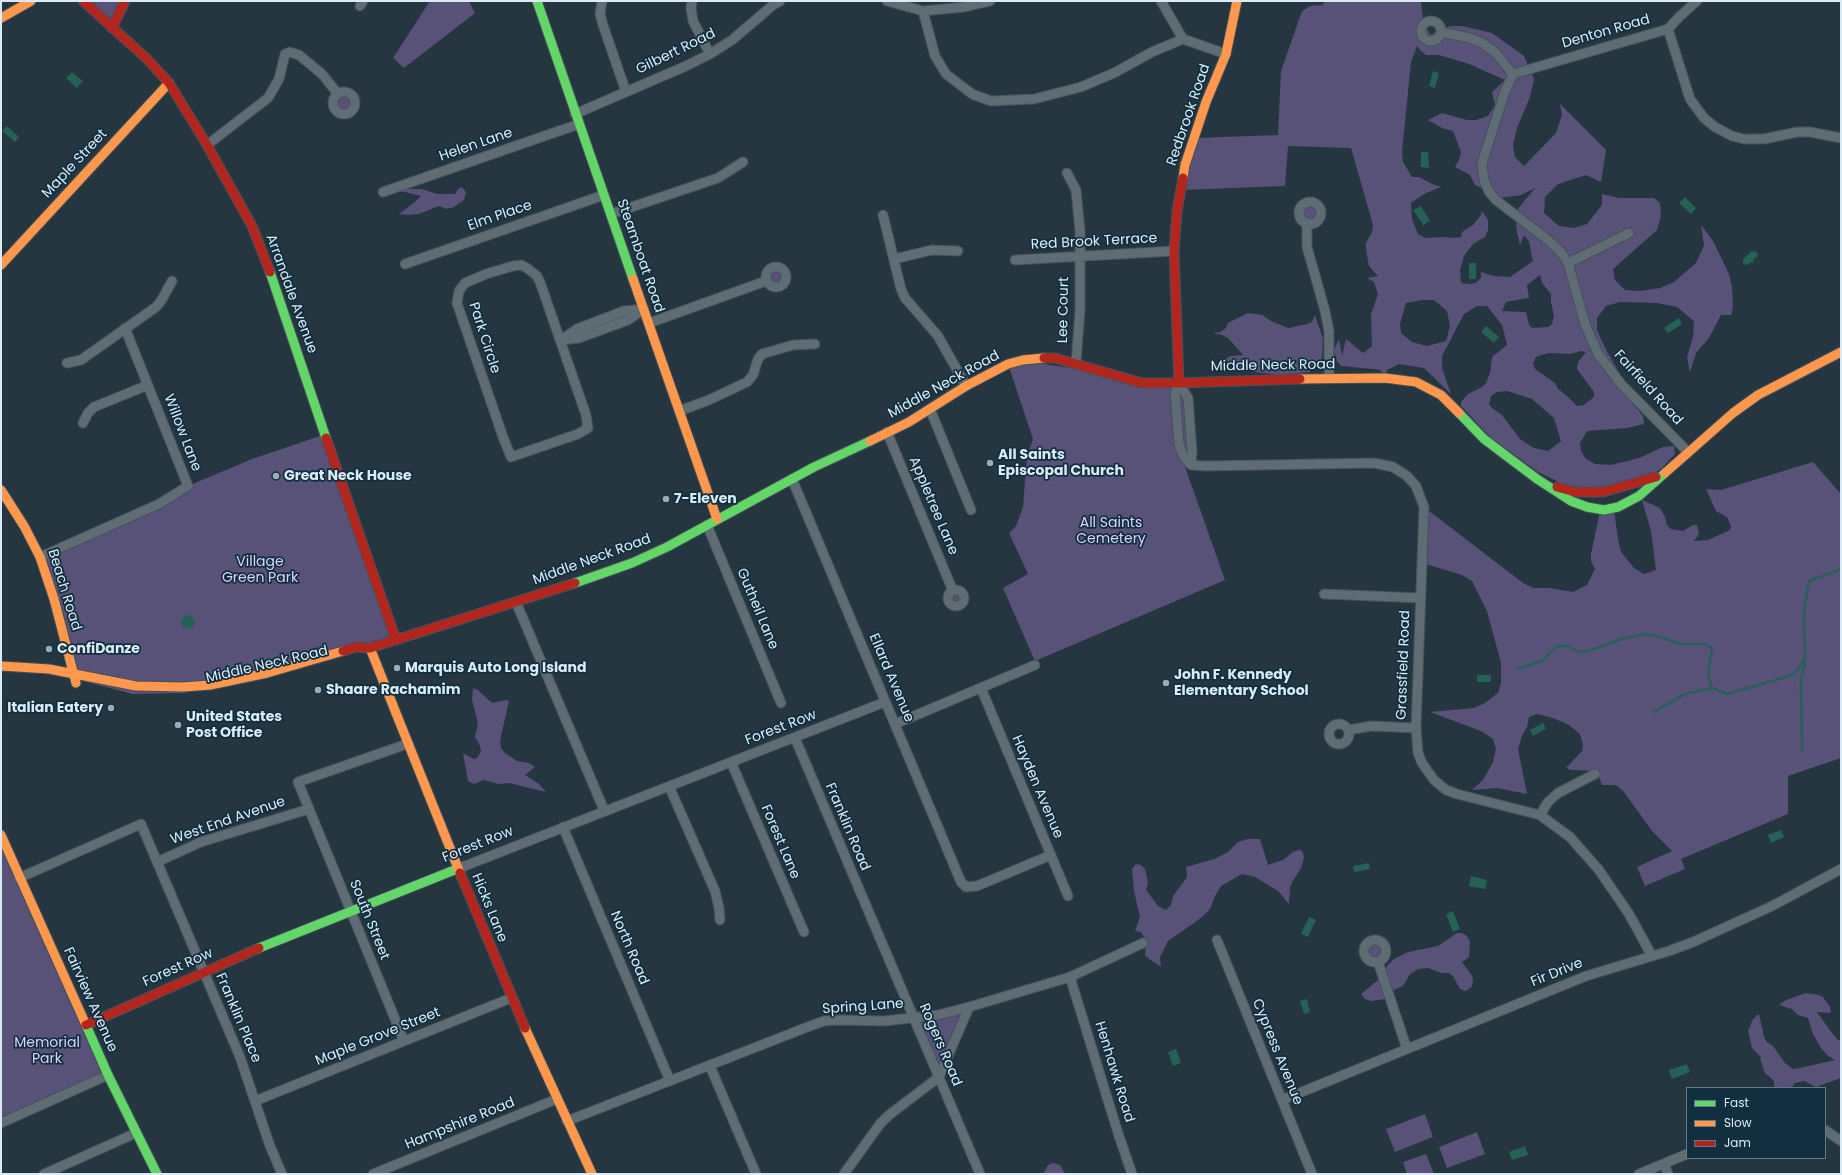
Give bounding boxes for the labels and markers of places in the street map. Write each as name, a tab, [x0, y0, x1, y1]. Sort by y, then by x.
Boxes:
place label: All Saints Episcopal Church	[998, 447, 1124, 480]
marker: All Saints Episcopal Church	[985, 458, 995, 468]
place label: Great Neck House	[284, 468, 412, 484]
marker: Great Neck House	[271, 471, 281, 481]
place label: 7-Eleven	[674, 491, 737, 507]
marker: 7-Eleven	[661, 494, 671, 504]
place label: ConfiDanze	[57, 641, 140, 657]
marker: ConfiDanze	[44, 644, 54, 654]
place label: Marquis Auto Long Island	[405, 660, 587, 676]
marker: Marquis Auto Long Island	[392, 663, 402, 673]
place label: John F. Kennedy Elementary School	[1174, 667, 1309, 700]
marker: John F. Kennedy Elementary School	[1161, 678, 1171, 688]
place label: Shaare Rachamim	[326, 682, 460, 698]
marker: Shaare Rachamim	[313, 685, 323, 695]
place label: Italian Eatery	[7, 700, 103, 716]
marker: Italian Eatery	[106, 703, 116, 713]
place label: United States Post Office	[186, 709, 282, 742]
marker: United States Post Office	[173, 720, 183, 730]

